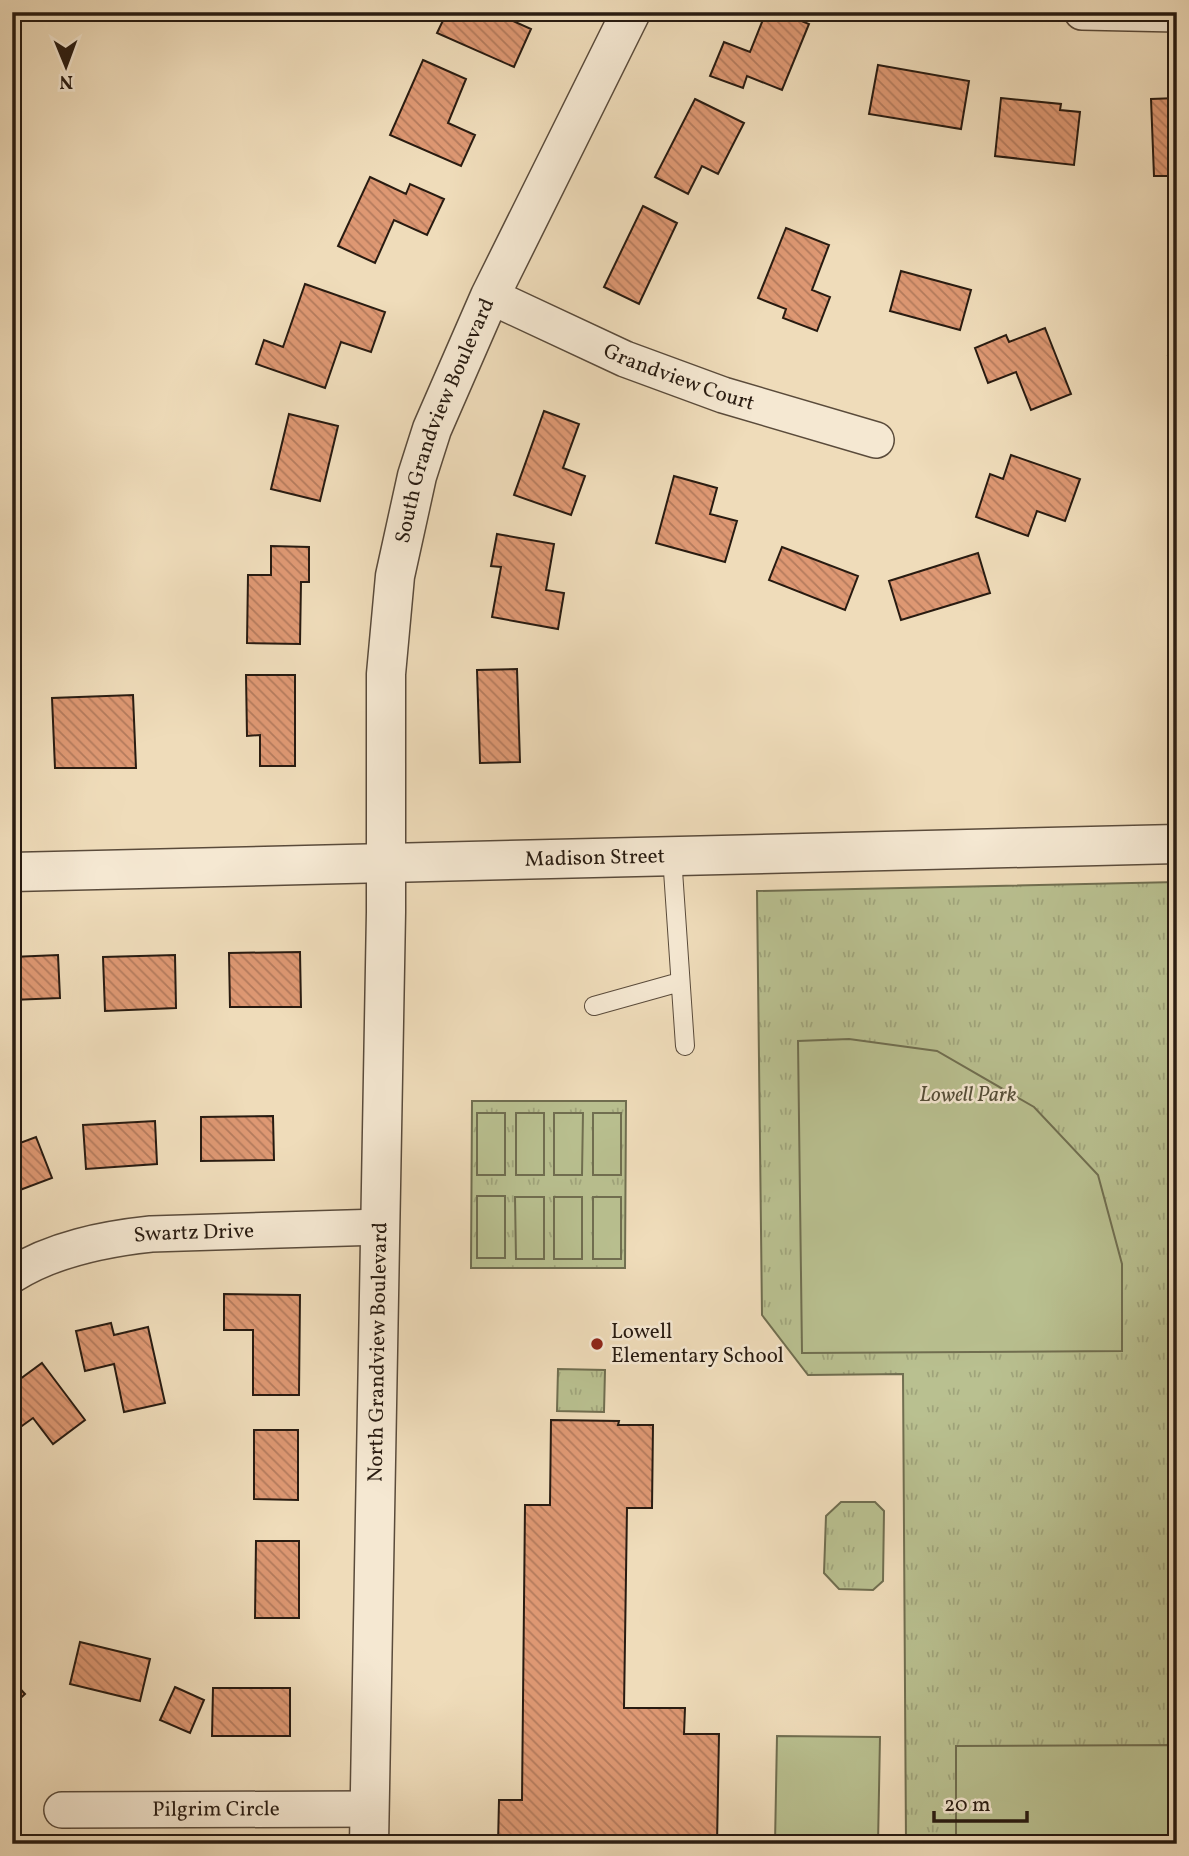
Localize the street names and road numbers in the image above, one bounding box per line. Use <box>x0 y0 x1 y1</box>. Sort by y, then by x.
street label: South Grandview Boulevard <box>388 294 502 546</box>
street label: Grandview Court <box>599 336 758 418</box>
street label: Madison Street <box>524 842 665 874</box>
street label: Swartz Drive <box>132 1216 255 1250</box>
street label: North Grandview Boulevard <box>361 1222 395 1482</box>
street label: Pilgrim Circle <box>152 1795 280 1824</box>

